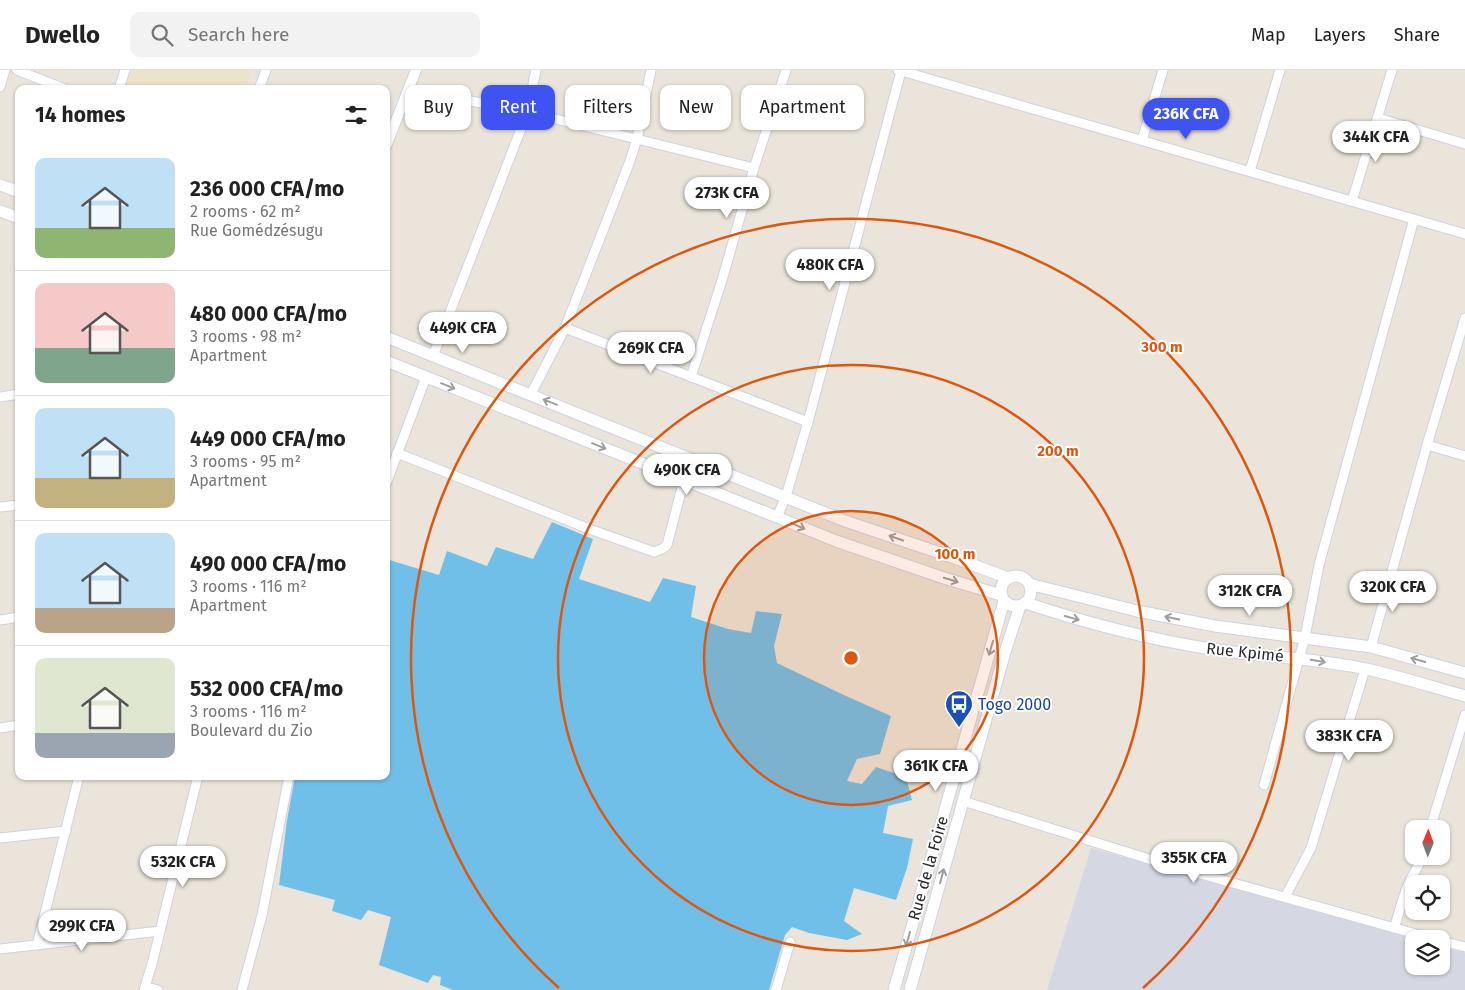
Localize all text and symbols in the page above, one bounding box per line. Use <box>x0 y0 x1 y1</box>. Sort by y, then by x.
search box <box>130 12 480 57</box>
text: Dwello <box>25 21 100 49</box>
icon: search <box>148 21 176 49</box>
text: Search here <box>188 23 289 46</box>
text: Map <box>1251 24 1286 46</box>
text: Layers <box>1314 24 1366 46</box>
text: Share <box>1394 24 1440 46</box>
chip: Buy <box>405 85 471 130</box>
chip: Rent <box>481 85 555 130</box>
chip: Filters <box>565 85 650 130</box>
chip: New <box>660 85 731 130</box>
chip: Apartment <box>741 85 864 130</box>
pin: 236K CFA <box>1134 98 1238 140</box>
icon: filters <box>342 101 370 129</box>
text: 14 homes <box>35 102 125 128</box>
text: 236K CFA <box>1153 104 1219 123</box>
pin: 344K CFA <box>1324 121 1428 163</box>
text: 344K CFA <box>1343 127 1409 146</box>
text: 236 000 CFA/mo <box>190 176 344 202</box>
pin: 273K CFA <box>675 176 779 219</box>
icon: home <box>75 178 135 238</box>
text: 273K CFA <box>695 183 759 202</box>
text: 2 rooms · 62 m² <box>190 202 301 221</box>
text: Rue Gomédzésugu <box>190 221 323 240</box>
pin: 480K CFA <box>778 248 882 291</box>
text: 480K CFA <box>796 255 864 274</box>
text: 480 000 CFA/mo <box>190 301 347 327</box>
icon: home <box>75 303 135 363</box>
pin: 449K CFA <box>411 312 515 354</box>
text: 449K CFA <box>430 318 496 337</box>
text: 3 rooms · 98 m² <box>190 327 302 346</box>
pin: 269K CFA <box>599 332 703 374</box>
text: 269K CFA <box>618 338 684 357</box>
text: 300 m <box>1140 338 1183 356</box>
text: Apartment <box>190 346 267 365</box>
one-way arrow <box>440 382 455 391</box>
one-way arrow <box>543 397 558 407</box>
text: 449 000 CFA/mo <box>190 426 346 452</box>
icon: home <box>75 428 135 488</box>
one-way arrow <box>590 442 606 451</box>
text: 200 m <box>1037 442 1079 460</box>
text: 3 rooms · 95 m² <box>190 452 301 471</box>
pin: 490K CFA <box>635 454 739 496</box>
text: 490K CFA <box>654 460 720 479</box>
text: Apartment <box>190 471 267 490</box>
one-way arrow <box>790 522 805 532</box>
one-way arrow <box>889 533 905 542</box>
text: 100 m <box>935 545 975 563</box>
text: 490 000 CFA/mo <box>190 551 346 577</box>
icon: home <box>75 553 135 613</box>
pin: 320K CFA <box>1341 570 1445 613</box>
pin: 312K CFA <box>1198 574 1302 617</box>
one-way arrow <box>943 576 959 586</box>
text: 3 rooms · 116 m² <box>190 577 307 596</box>
text: 320K CFA <box>1360 577 1426 596</box>
text: 312K CFA <box>1218 581 1282 600</box>
text: Apartment <box>190 596 267 615</box>
one-way arrow <box>1164 613 1180 622</box>
one-way arrow <box>1064 614 1080 623</box>
street label: Rue Kpimé <box>1205 638 1285 666</box>
one-way arrow <box>985 640 995 656</box>
centre of rings <box>842 649 860 667</box>
one-way arrow <box>1410 655 1426 665</box>
one-way arrow <box>1310 657 1326 667</box>
text: 532 000 CFA/mo <box>190 676 343 702</box>
icon: home <box>75 678 135 738</box>
bus stop icon: Togo 2000 <box>944 689 974 728</box>
place label: Togo 2000 <box>978 695 1051 714</box>
text: 3 rooms · 116 m² <box>190 702 307 721</box>
pin: 383K CFA <box>1297 720 1401 762</box>
text: Boulevard du Zio <box>190 721 313 740</box>
text: 383K CFA <box>1316 726 1382 745</box>
pin: 361K CFA <box>884 750 988 792</box>
text: 361K CFA <box>904 756 968 775</box>
street label: Rue de la Foire <box>904 814 952 922</box>
north arrow <box>1405 820 1450 865</box>
map controls <box>1405 820 1450 975</box>
pin: 355K CFA <box>1142 842 1246 884</box>
pin: 532K CFA <box>131 846 235 888</box>
text: 355K CFA <box>1162 848 1226 867</box>
text: 532K CFA <box>151 852 215 871</box>
one-way arrow <box>938 868 947 884</box>
button: locate <box>1405 875 1450 920</box>
pin: 299K CFA <box>30 910 134 952</box>
text: 299K CFA <box>49 916 115 935</box>
button: layers <box>1405 930 1450 975</box>
one-way arrow <box>903 931 912 947</box>

